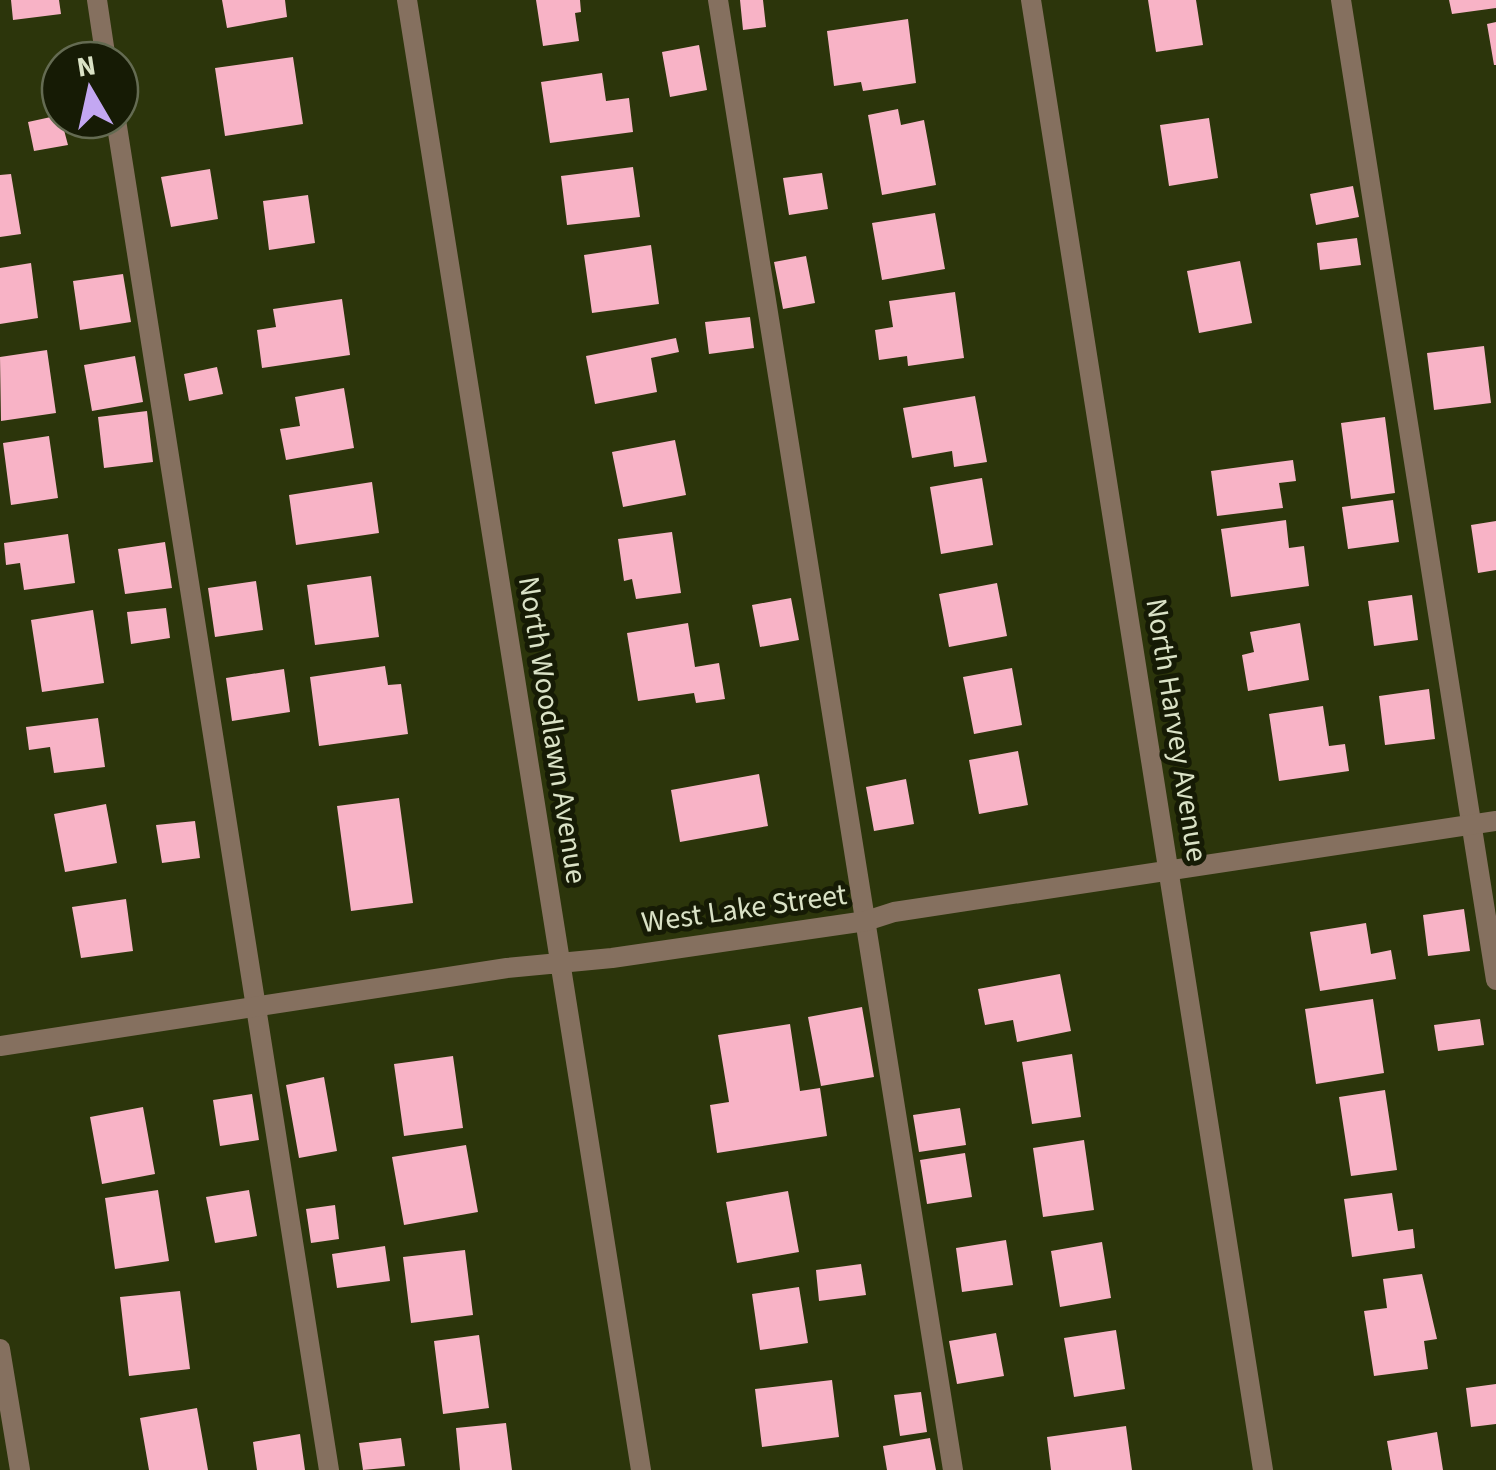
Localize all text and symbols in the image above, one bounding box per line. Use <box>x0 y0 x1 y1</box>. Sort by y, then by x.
north arrow <box>40 40 140 140</box>
text: N <box>74 45 99 88</box>
street label: North Woodlawn Avenue <box>507 573 598 887</box>
street label: North Harvey Avenue <box>1134 595 1219 865</box>
street label: West Lake Street <box>639 873 849 944</box>

